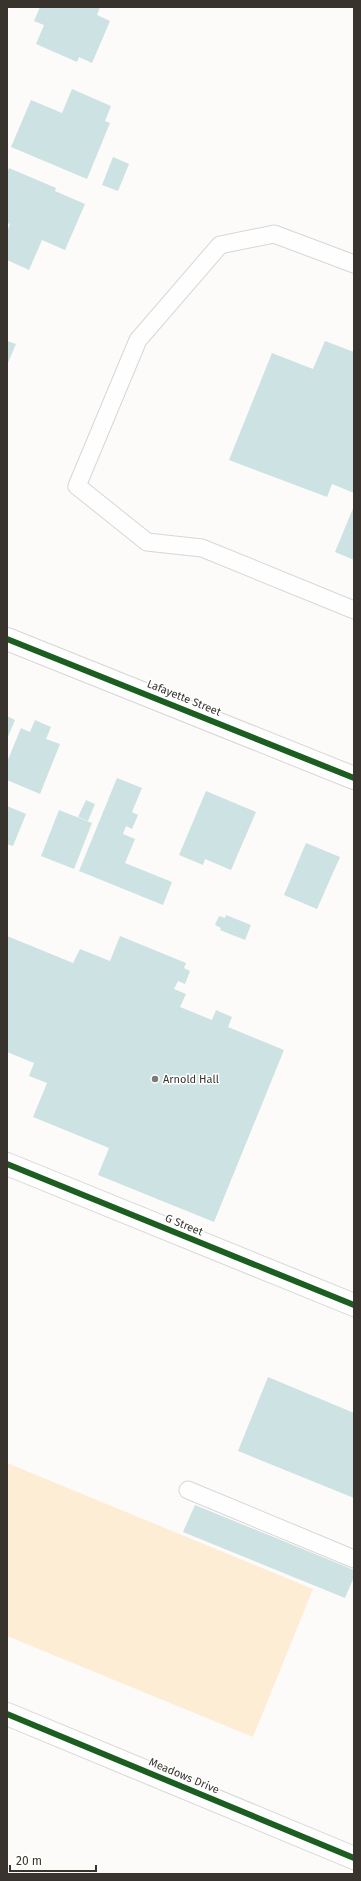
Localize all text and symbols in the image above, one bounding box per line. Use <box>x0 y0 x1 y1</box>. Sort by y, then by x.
street label: Lafayette Street <box>145 677 223 719</box>
place label: Arnold Hall <box>163 1073 219 1086</box>
marker: Arnold Hall <box>150 1074 160 1084</box>
street label: G Street <box>163 1212 205 1238</box>
street label: Meadows Drive <box>147 1755 221 1797</box>
scale bar <box>10 1847 96 1873</box>
text: 20 m <box>16 1854 42 1868</box>

